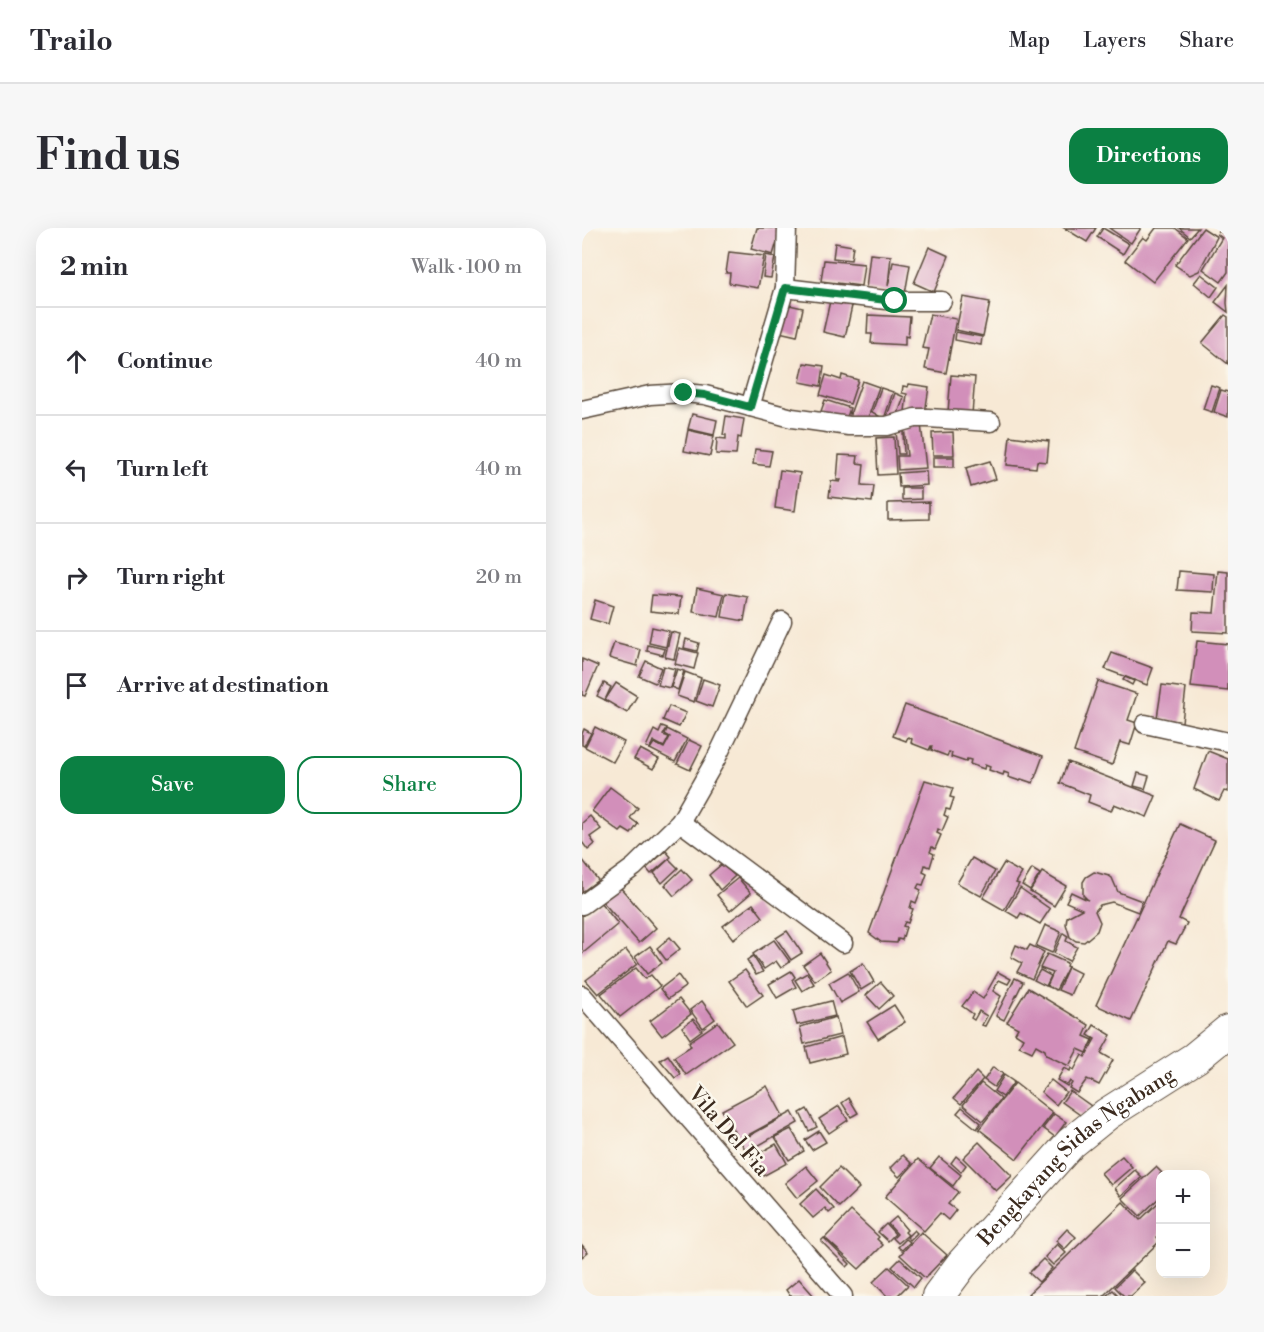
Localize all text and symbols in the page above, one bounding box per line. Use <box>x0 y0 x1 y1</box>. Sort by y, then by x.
text: Trailo <box>30 24 113 59</box>
text: Map <box>1009 28 1050 54</box>
text: Layers <box>1083 28 1146 54</box>
text: Share <box>1179 28 1234 54</box>
button: Directions <box>1069 128 1228 184</box>
text: Find us <box>36 130 180 183</box>
text: 2 min <box>60 251 128 283</box>
text: Walk · 100 m <box>411 255 522 280</box>
route start <box>881 287 907 313</box>
icon: ahead <box>60 345 93 378</box>
text: Continue <box>117 348 213 375</box>
text: 40 m <box>475 349 522 374</box>
route end <box>670 379 696 405</box>
icon: left <box>60 453 93 486</box>
text: Turn left <box>117 456 208 483</box>
text: 40 m <box>475 457 522 482</box>
icon: right <box>60 561 93 594</box>
text: Turn right <box>117 564 225 591</box>
text: 20 m <box>476 565 522 590</box>
icon: arrive <box>60 669 93 702</box>
text: Arrive at destination <box>117 672 329 699</box>
button: Save <box>60 756 285 814</box>
button: Share <box>297 756 522 814</box>
street label: Bengkayang Sidas Ngabang <box>972 1062 1180 1252</box>
street label: Vila Del Fia <box>682 1081 775 1182</box>
map controls <box>1156 1170 1210 1278</box>
button: + <box>1156 1170 1210 1224</box>
button: − <box>1156 1224 1210 1278</box>

